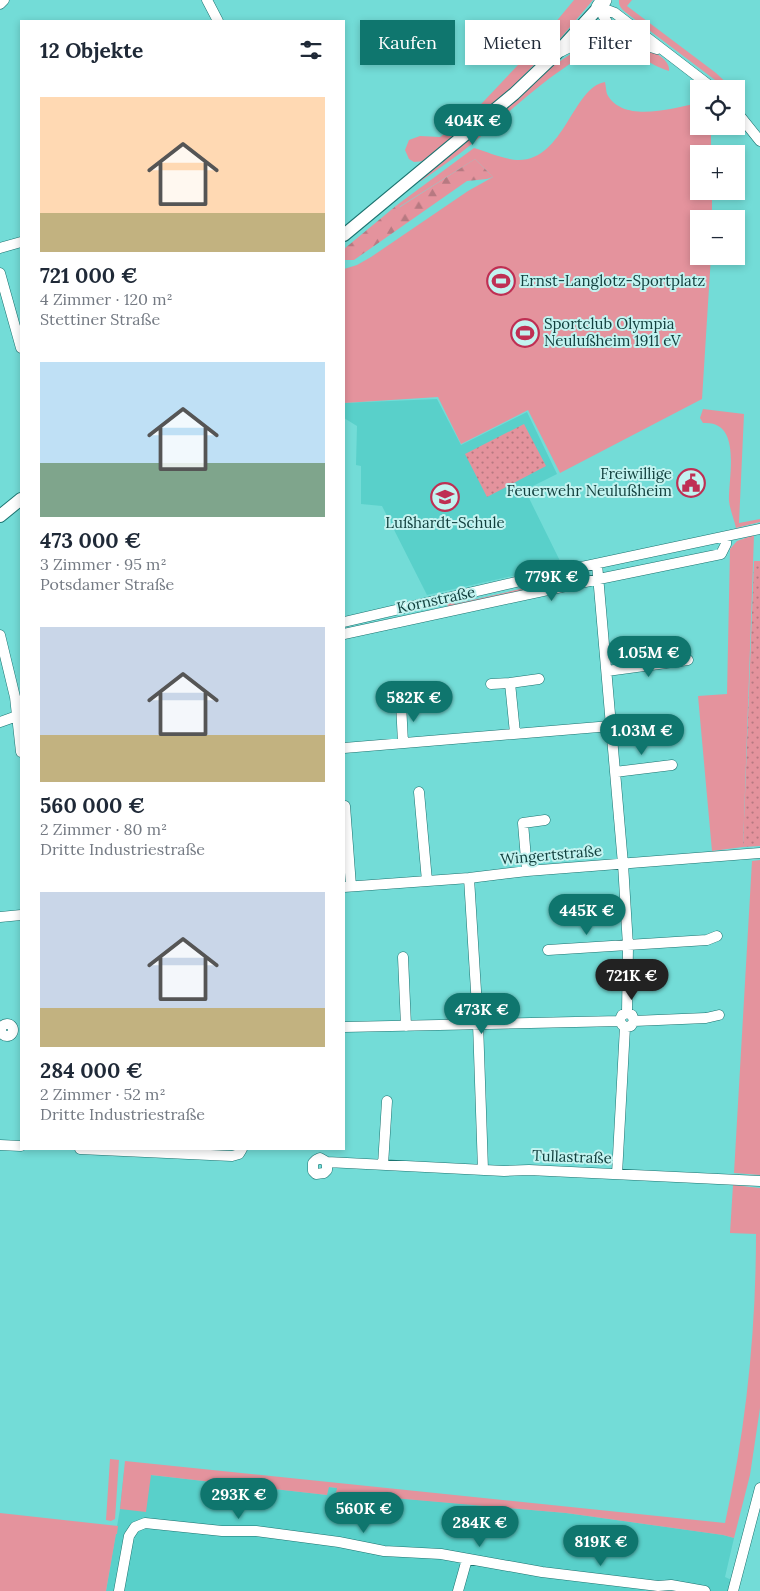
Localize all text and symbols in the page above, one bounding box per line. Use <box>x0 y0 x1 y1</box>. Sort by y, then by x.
chip: Kaufen <box>360 20 455 65</box>
chip: Mieten <box>465 20 560 65</box>
chip: Filter <box>570 20 650 65</box>
icon: filters <box>297 36 325 64</box>
text: 12 Objekte <box>40 37 143 64</box>
map controls <box>690 80 745 265</box>
button: locate <box>690 80 745 135</box>
pin: 404K € <box>432 104 514 146</box>
text: 404K € <box>445 110 501 130</box>
icon: home <box>138 129 228 219</box>
button: + <box>690 145 745 200</box>
button: − <box>690 210 745 265</box>
text: 721 000 € <box>40 262 138 289</box>
sports icon: Ernst-Langlotz-Sportplatz <box>486 266 516 296</box>
place label: Ernst-Langlotz-Sportplatz <box>520 271 705 290</box>
text: 4 Zimmer · 120 m² <box>40 289 173 309</box>
text: Stettiner Straße <box>40 309 160 329</box>
place label: Sportclub Olympia Neulußheim 1911 eV <box>544 314 682 350</box>
sports icon: Sportclub Olympia Neulußheim 1911 eV <box>510 318 540 348</box>
icon: home <box>138 394 228 484</box>
place label: Freiwillige Feuerwehr Neulußheim <box>506 464 672 500</box>
public building icon: Freiwillige Feuerwehr Neulußheim <box>676 468 706 498</box>
school or university icon: Lußhardt-Schule <box>430 482 460 512</box>
place label: Lußhardt-Schule <box>385 513 505 532</box>
text: 473 000 € <box>40 527 141 554</box>
text: 3 Zimmer · 95 m² <box>40 554 167 574</box>
pin: 779K € <box>511 560 593 602</box>
text: 779K € <box>526 566 579 586</box>
text: Potsdamer Straße <box>40 574 174 594</box>
street label: Kornstraße <box>395 582 477 617</box>
pin: 1.05M € <box>603 636 695 678</box>
text: 1.05M € <box>618 642 680 662</box>
icon: home <box>138 659 228 749</box>
pin: 582K € <box>373 680 455 723</box>
text: 582K € <box>387 687 441 707</box>
pin: 1.03M € <box>596 714 688 756</box>
text: 1.03M € <box>611 720 673 740</box>
text: 560 000 € <box>40 792 145 819</box>
text: 2 Zimmer · 80 m² <box>40 819 167 839</box>
text: Dritte Industriestraße <box>40 839 205 859</box>
street label: Wingertstraße <box>499 841 603 868</box>
pin: 445K € <box>546 894 628 936</box>
text: 445K € <box>560 900 614 920</box>
icon: home <box>138 924 228 1014</box>
pin: 721K € <box>591 958 673 1001</box>
text: 721K € <box>606 965 658 985</box>
pin: 473K € <box>441 992 523 1035</box>
text: 473K € <box>455 999 509 1019</box>
text: 284 000 € <box>40 1057 143 1084</box>
text: 2 Zimmer · 52 m² <box>40 1084 166 1104</box>
text: Dritte Industriestraße <box>40 1104 205 1124</box>
street label: Tullastraße <box>532 1146 612 1167</box>
pin: 293K € <box>198 1478 280 1520</box>
text: 293K € <box>211 1484 267 1504</box>
pin: 560K € <box>323 1492 405 1534</box>
text: 560K € <box>336 1498 392 1518</box>
pin: 284K € <box>439 1506 521 1548</box>
text: 284K € <box>453 1512 507 1532</box>
pin: 819K € <box>560 1524 642 1567</box>
text: 819K € <box>574 1531 628 1551</box>

